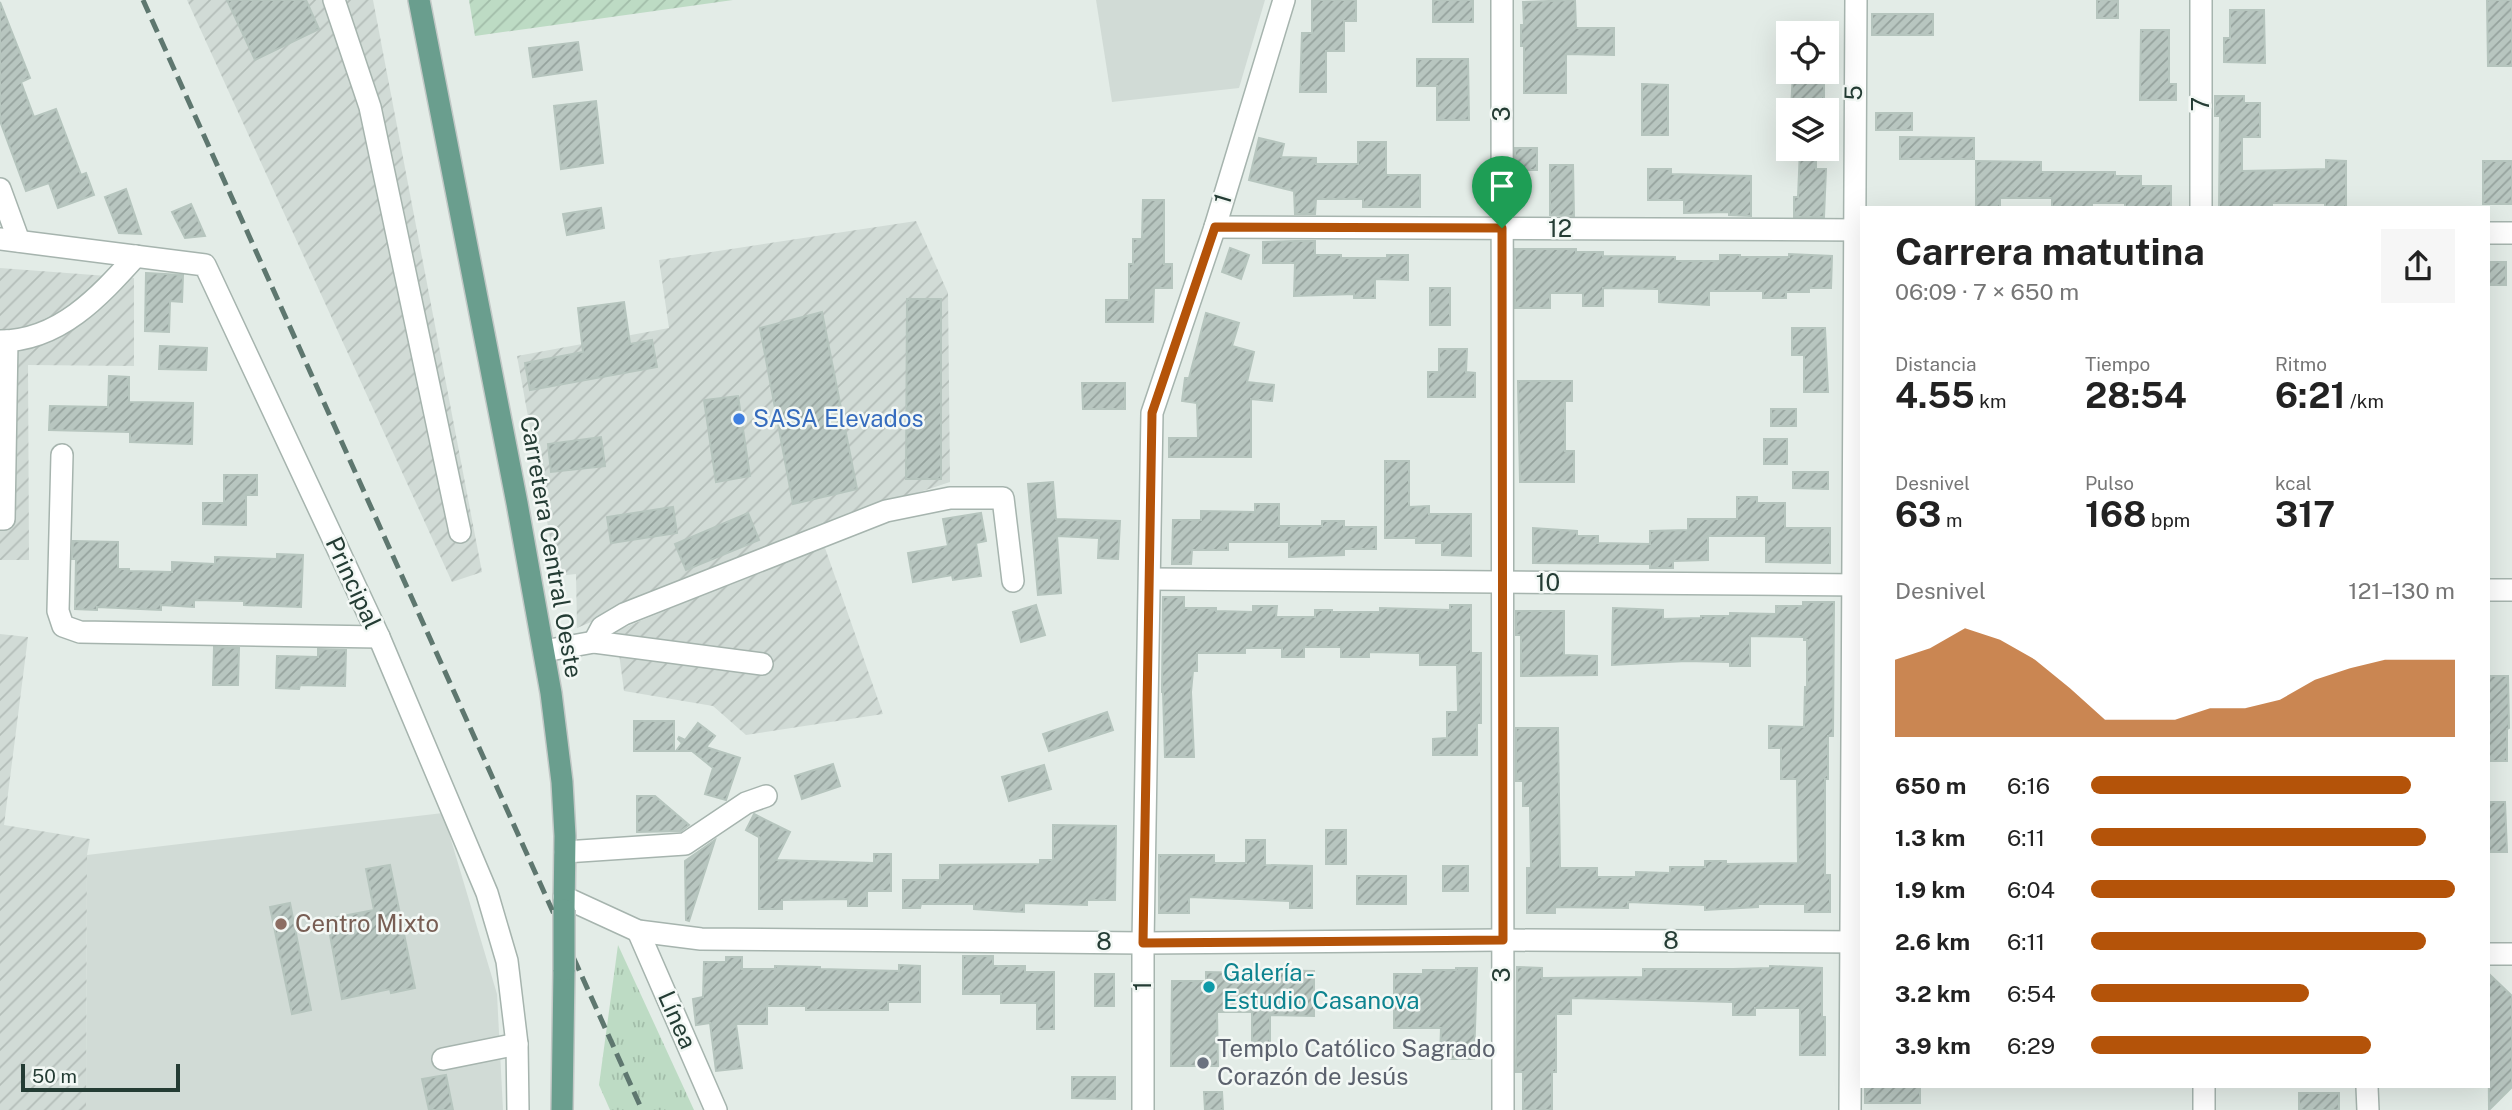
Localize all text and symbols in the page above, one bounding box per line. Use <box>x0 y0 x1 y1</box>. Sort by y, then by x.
map controls <box>1776 21 1839 161</box>
button: locate <box>1776 21 1839 84</box>
street label: 5 <box>1839 85 1867 101</box>
street label: 7 <box>2186 97 2214 111</box>
button: layers <box>1776 98 1839 161</box>
street label: 3 <box>1487 106 1515 122</box>
pin <box>1472 156 1532 228</box>
icon: arrive <box>1483 167 1521 205</box>
street label: 1 <box>1207 190 1237 207</box>
street label: 12 <box>1548 214 1572 242</box>
text: Carrera matutina <box>1895 229 2205 274</box>
button: share <box>2381 229 2455 303</box>
text: 06:09 · 7 × 650 m <box>1895 278 2079 305</box>
text: Distancia <box>1895 353 1977 375</box>
text: Tiempo <box>2085 353 2150 375</box>
text: Ritmo <box>2275 353 2327 375</box>
text: 4.55 <box>1895 375 1975 416</box>
text: 28:54 <box>2085 375 2187 416</box>
text: 6:21 <box>2275 375 2345 416</box>
text: km <box>1975 390 2006 412</box>
text: /km <box>2345 390 2384 412</box>
place label: SASA Elevados <box>753 404 924 432</box>
marker: SASA Elevados <box>731 411 747 427</box>
street label: Carretera Central Oeste <box>515 414 589 680</box>
text: Desnivel <box>1895 472 1970 494</box>
text: Pulso <box>2085 472 2134 494</box>
text: kcal <box>2275 472 2312 494</box>
text: 63 <box>1895 494 1941 535</box>
text: 168 <box>2085 494 2146 535</box>
text: 317 <box>2275 494 2335 535</box>
text: m <box>1941 509 1962 531</box>
text: bpm <box>2146 509 2190 531</box>
street label: Principal <box>320 532 387 633</box>
street label: 10 <box>1536 568 1560 596</box>
text: Desnivel <box>1895 577 1986 604</box>
text: 121–130 m <box>2348 577 2455 604</box>
text: 650 m <box>1895 772 1966 799</box>
text: 6:16 <box>2007 772 2050 799</box>
text: 1.3 km <box>1895 824 1965 851</box>
text: 6:11 <box>2007 824 2045 851</box>
text: 1.9 km <box>1895 876 1965 903</box>
text: 6:04 <box>2007 876 2055 903</box>
place label: Centro Mixto <box>295 909 439 937</box>
marker: Centro Mixto <box>273 916 289 932</box>
street label: 8 <box>1663 926 1679 954</box>
street label: 8 <box>1096 927 1112 955</box>
text: 2.6 km <box>1895 928 1970 955</box>
text: 6:11 <box>2007 928 2045 955</box>
place label: Galería - Estudio Casanova <box>1223 958 1420 1014</box>
street label: 3 <box>1487 967 1515 983</box>
marker: Galería - Estudio Casanova <box>1201 979 1217 995</box>
text: 3.2 km <box>1895 980 1971 1007</box>
text: 6:54 <box>2007 980 2056 1007</box>
street label: 1 <box>1128 981 1156 991</box>
street label: Línea <box>653 986 703 1053</box>
text: 3.9 km <box>1895 1032 1971 1059</box>
text: 6:29 <box>2007 1032 2055 1059</box>
place label: Templo Católico Sagrado Corazón de Jesús <box>1217 1034 1495 1090</box>
marker: Templo Católico Sagrado Corazón de Jesús <box>1195 1055 1211 1071</box>
scale bar <box>21 1061 180 1093</box>
text: 50 m <box>32 1065 77 1087</box>

